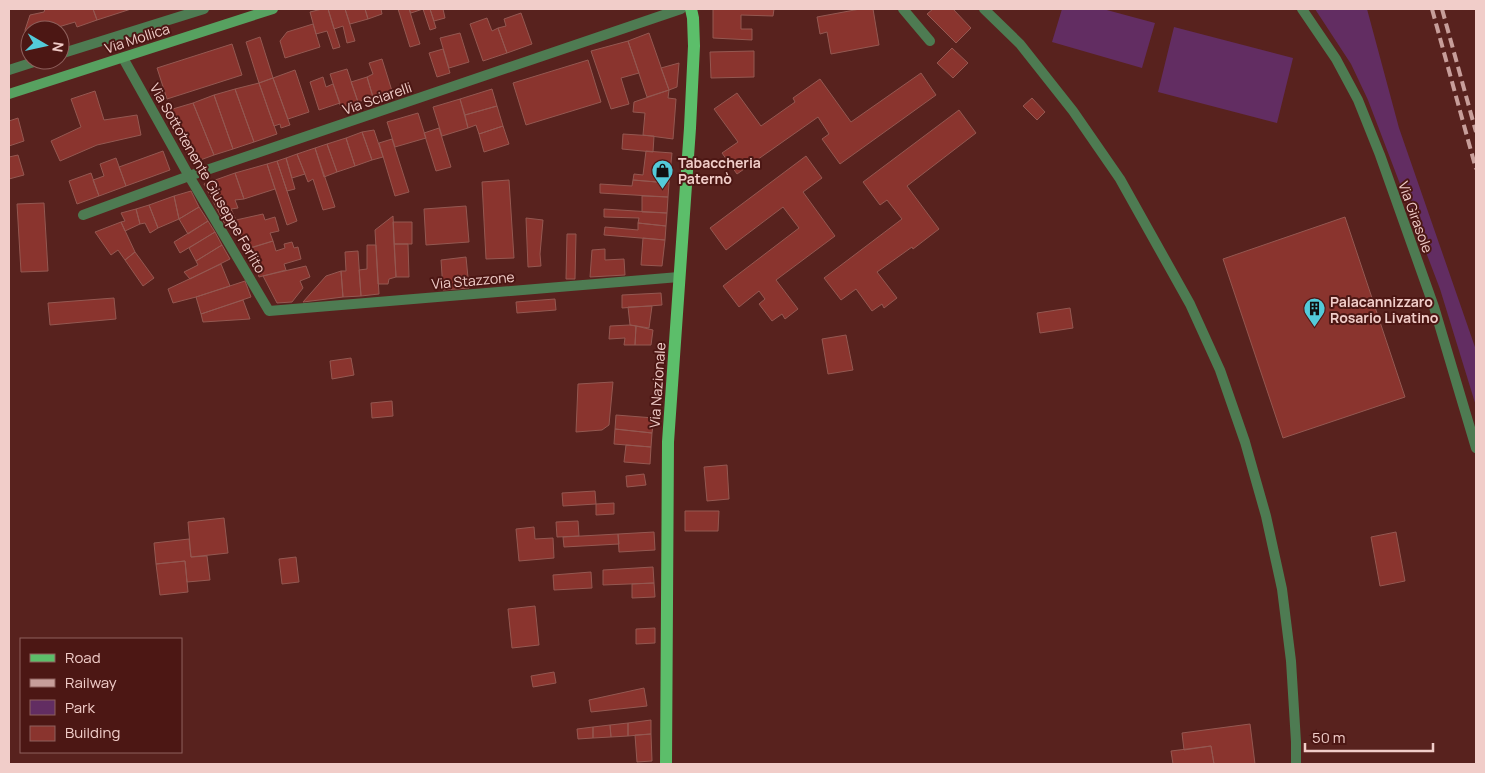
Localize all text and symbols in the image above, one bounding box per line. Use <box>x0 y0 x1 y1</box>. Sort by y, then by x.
street label: Via Mollica <box>102 19 172 57</box>
north arrow <box>20 20 70 70</box>
text: N <box>48 41 69 54</box>
street label: Via Sciarelli <box>340 77 414 119</box>
street label: Via Sottotenente Giuseppe Ferlito <box>146 80 270 276</box>
place label: Tabaccheria Paternò <box>678 153 761 188</box>
shop icon: Tabaccheria Paternò <box>650 158 674 189</box>
street label: Via Girasole <box>1394 179 1438 255</box>
street label: Via Stazzone <box>431 267 515 293</box>
place label: Palacannizzaro Rosario Livatino <box>1330 292 1439 327</box>
building icon: Palacannizzaro Rosario Livatino <box>1302 297 1326 328</box>
street label: Via Nazionale <box>645 341 669 429</box>
legend <box>20 638 182 753</box>
text: Road <box>65 647 101 668</box>
text: Railway <box>65 672 117 693</box>
text: Park <box>65 697 95 718</box>
scale bar <box>1305 720 1432 752</box>
text: Building <box>65 722 120 743</box>
text: 50 m <box>1312 727 1346 748</box>

